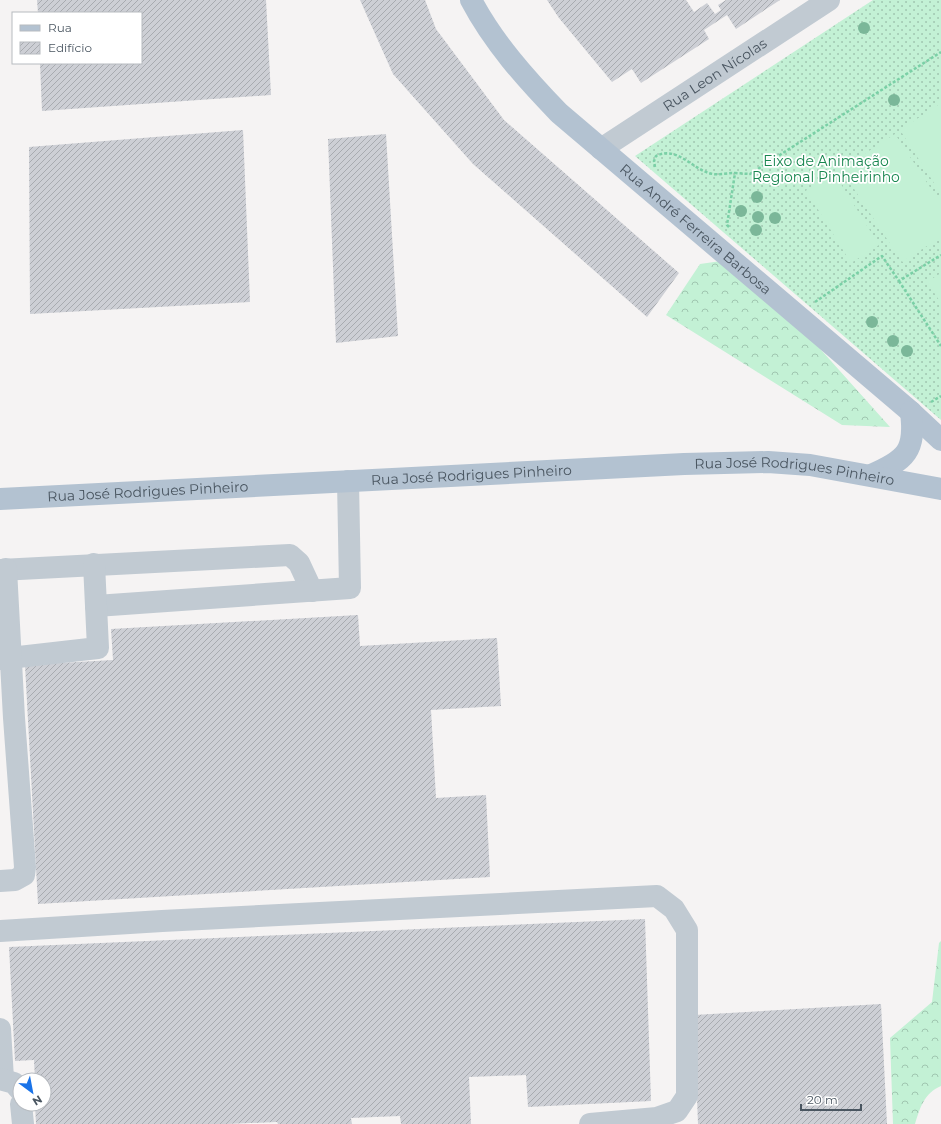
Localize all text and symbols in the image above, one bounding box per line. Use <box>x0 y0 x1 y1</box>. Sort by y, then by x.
legend <box>12 12 142 64</box>
text: Rua <box>48 20 72 35</box>
street label: Rua Leon Nícolas <box>659 34 770 115</box>
text: Edifício <box>48 40 92 55</box>
park label: Eixo de Animação Regional Pinheirinho <box>752 152 900 186</box>
street label: Rua André Ferreira Barbosa <box>616 160 775 298</box>
street label: Rua José Rodrigues Pinheiro <box>694 453 896 489</box>
street label: Rua José Rodrigues Pinheiro <box>370 461 573 489</box>
street label: Rua José Rodrigues Pinheiro <box>47 477 249 506</box>
north arrow <box>12 1072 52 1112</box>
scale bar <box>801 1086 861 1112</box>
text: N <box>30 1092 45 1109</box>
text: 20 m <box>807 1092 838 1107</box>

